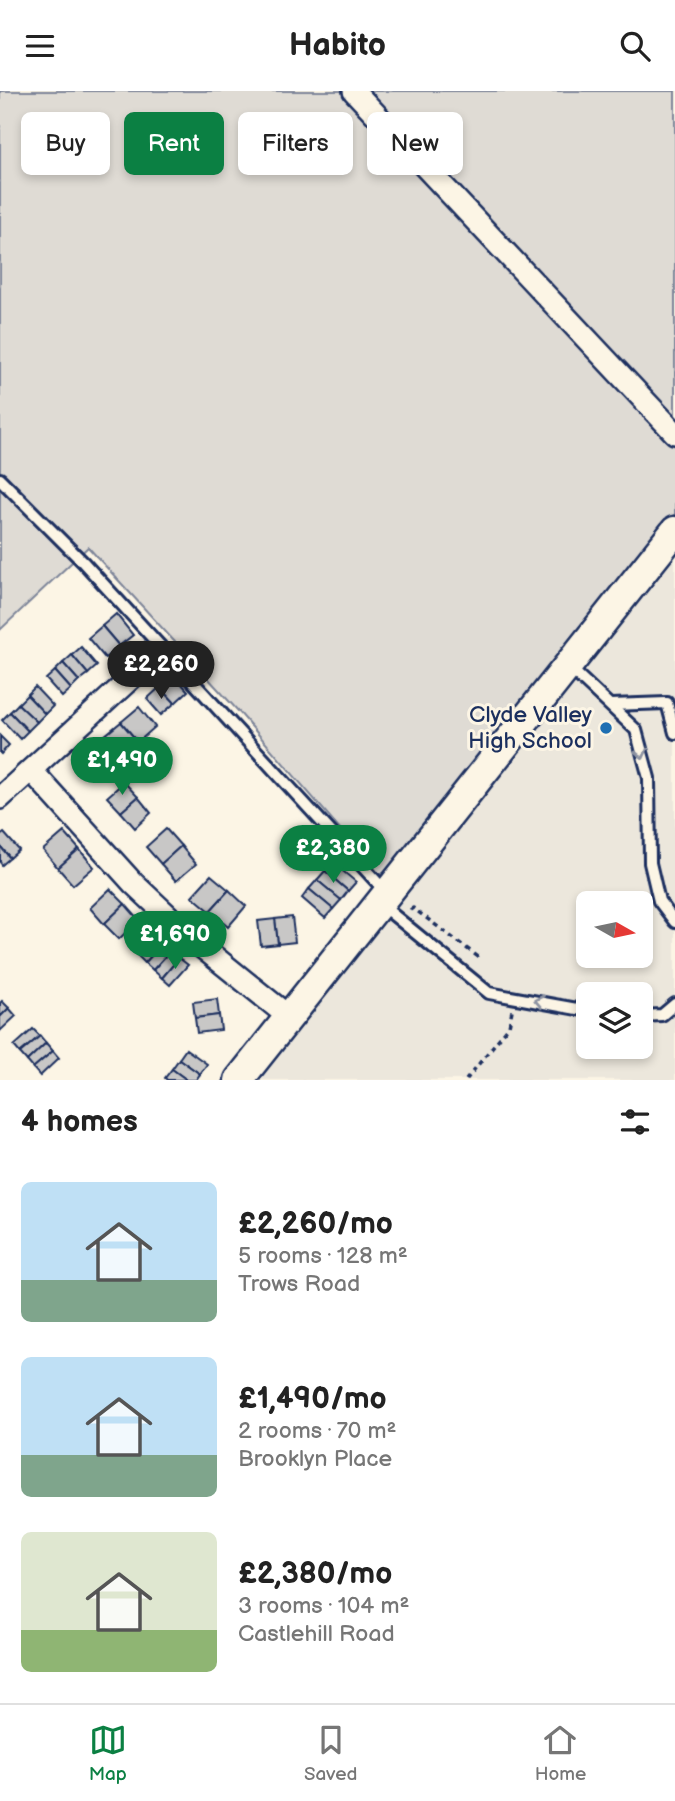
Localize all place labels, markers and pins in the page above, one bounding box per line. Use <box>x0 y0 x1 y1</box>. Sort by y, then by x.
pin: £2,260 <box>104 641 218 701</box>
place label: Clyde Valley High School <box>468 701 593 755</box>
marker: Clyde Valley High School <box>598 720 614 736</box>
pin: £1,490 <box>65 737 179 797</box>
pin: £2,380 <box>276 825 390 885</box>
pin: £1,690 <box>118 911 232 971</box>

